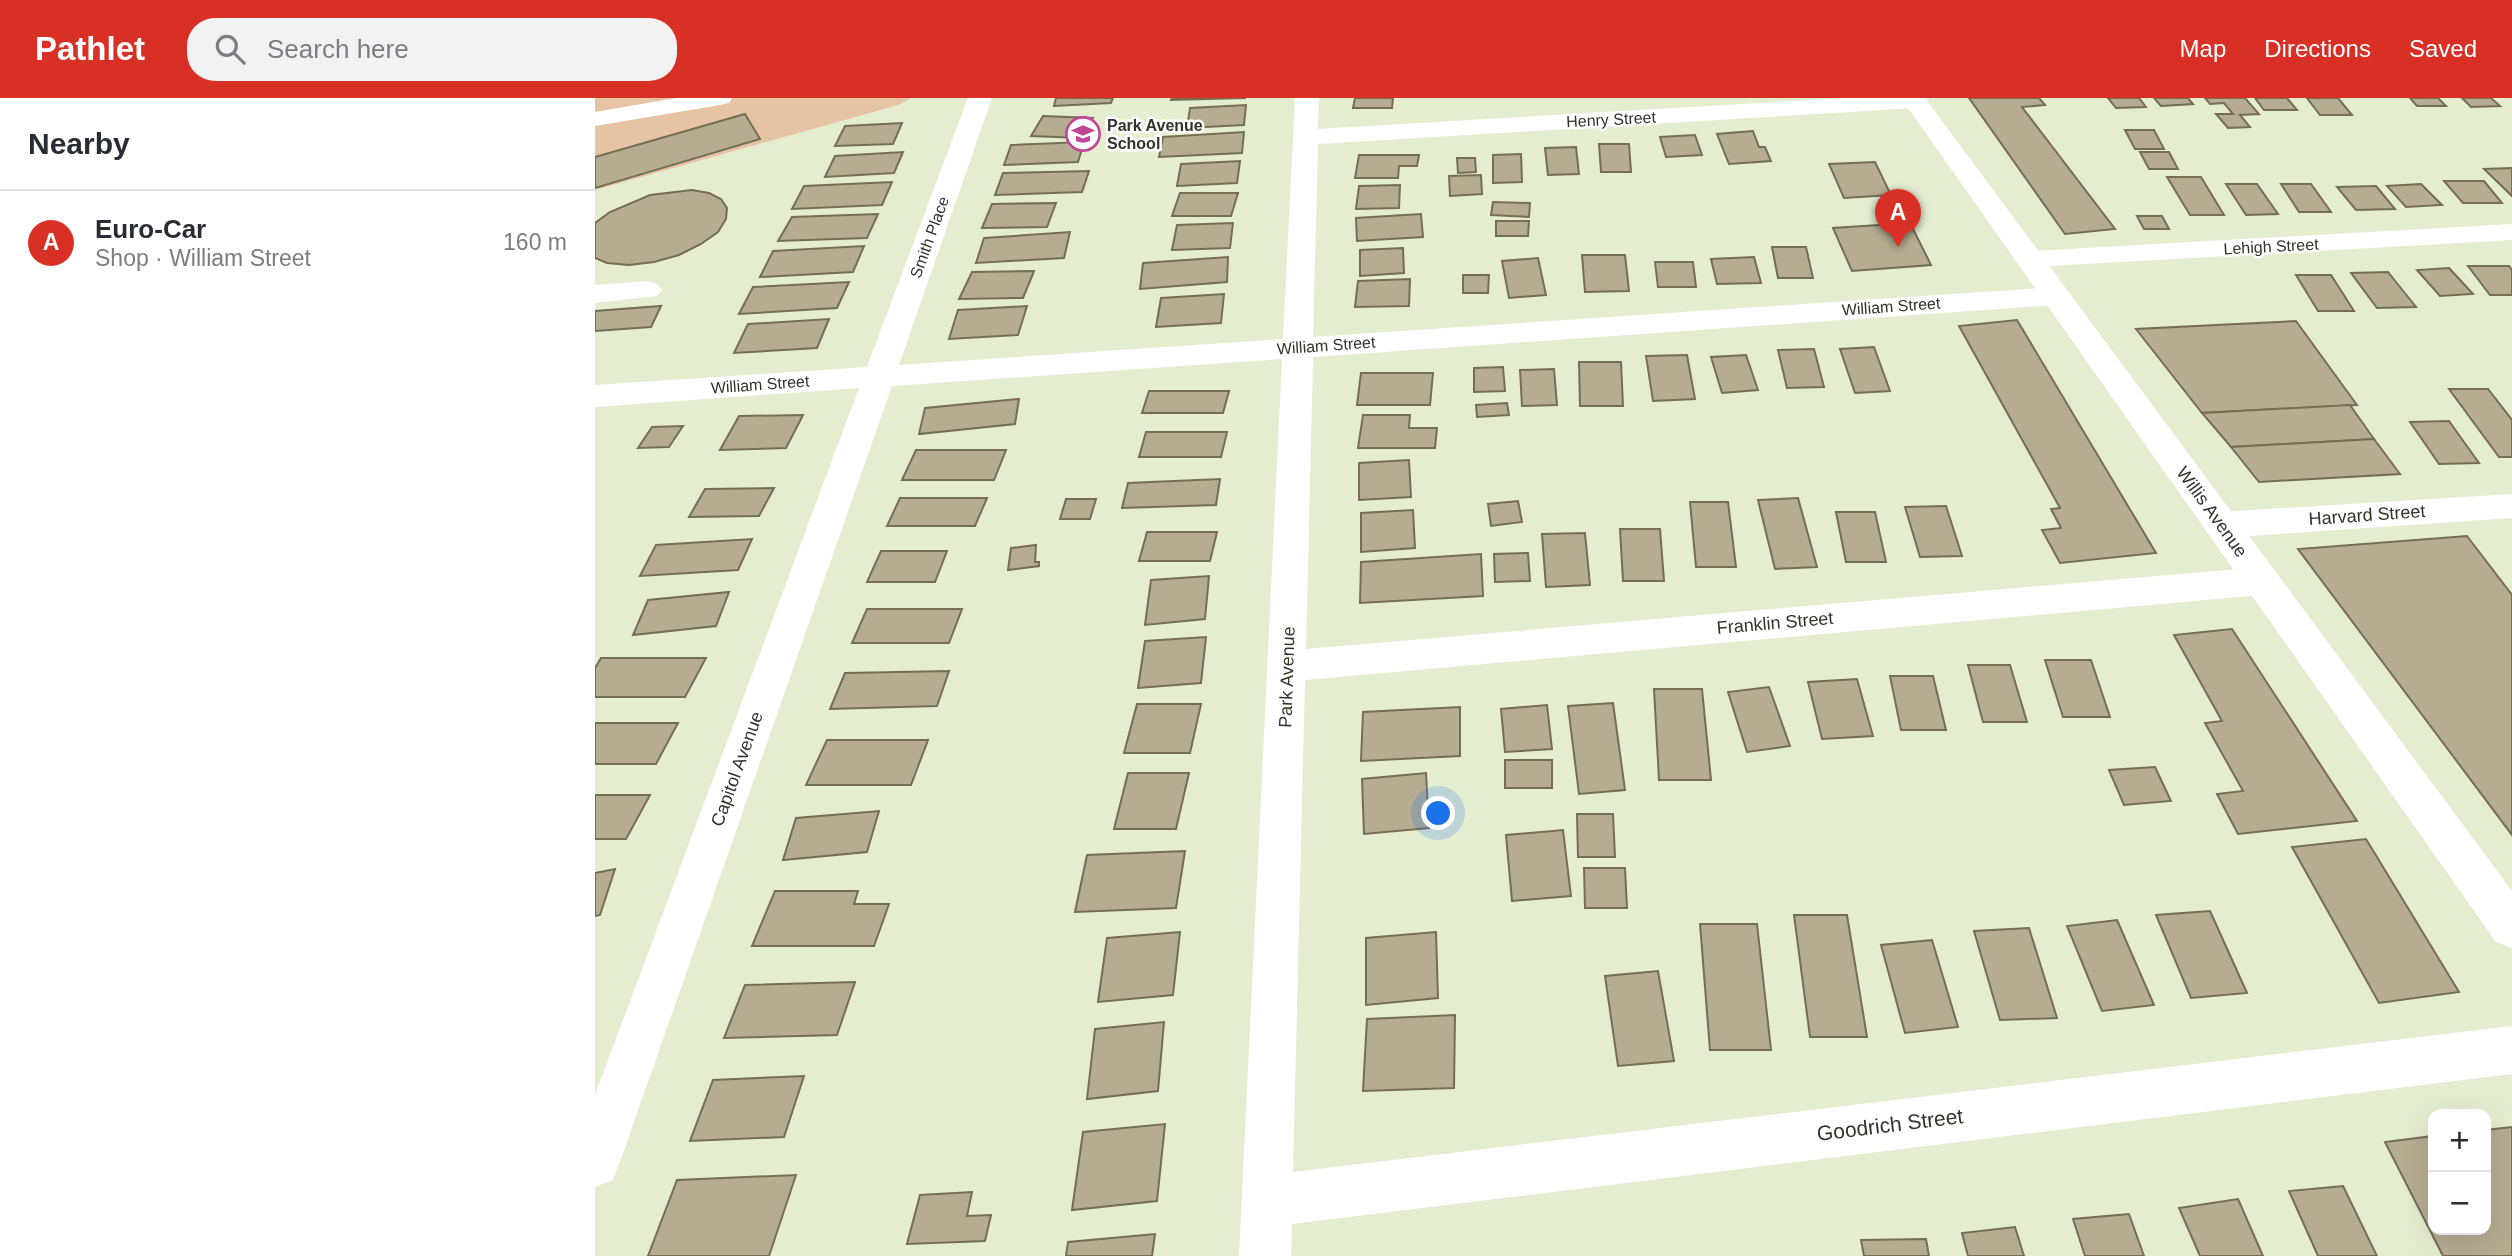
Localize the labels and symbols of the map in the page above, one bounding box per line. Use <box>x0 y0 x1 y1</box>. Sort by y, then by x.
street label: Henry Street <box>1566 109 1657 130</box>
school or university icon: Park Avenue School <box>1064 115 1102 153</box>
place label: Park Avenue School <box>1107 117 1203 152</box>
pin: A <box>1875 189 1921 247</box>
street label: Smith Place <box>907 194 952 280</box>
street label: Lehigh Street <box>2223 235 2320 257</box>
street label: William Street <box>1841 295 1941 318</box>
street label: William Street <box>1276 334 1376 357</box>
street label: William Street <box>710 373 810 396</box>
street label: Willis Avenue <box>2173 463 2251 561</box>
street label: Harvard Street <box>2308 501 2426 529</box>
street label: Franklin Street <box>1716 608 1834 638</box>
street label: Park Avenue <box>1275 626 1299 728</box>
street label: Capitol Avenue <box>707 709 767 829</box>
your location <box>1421 796 1455 830</box>
street label: Goodrich Street <box>1816 1104 1964 1145</box>

